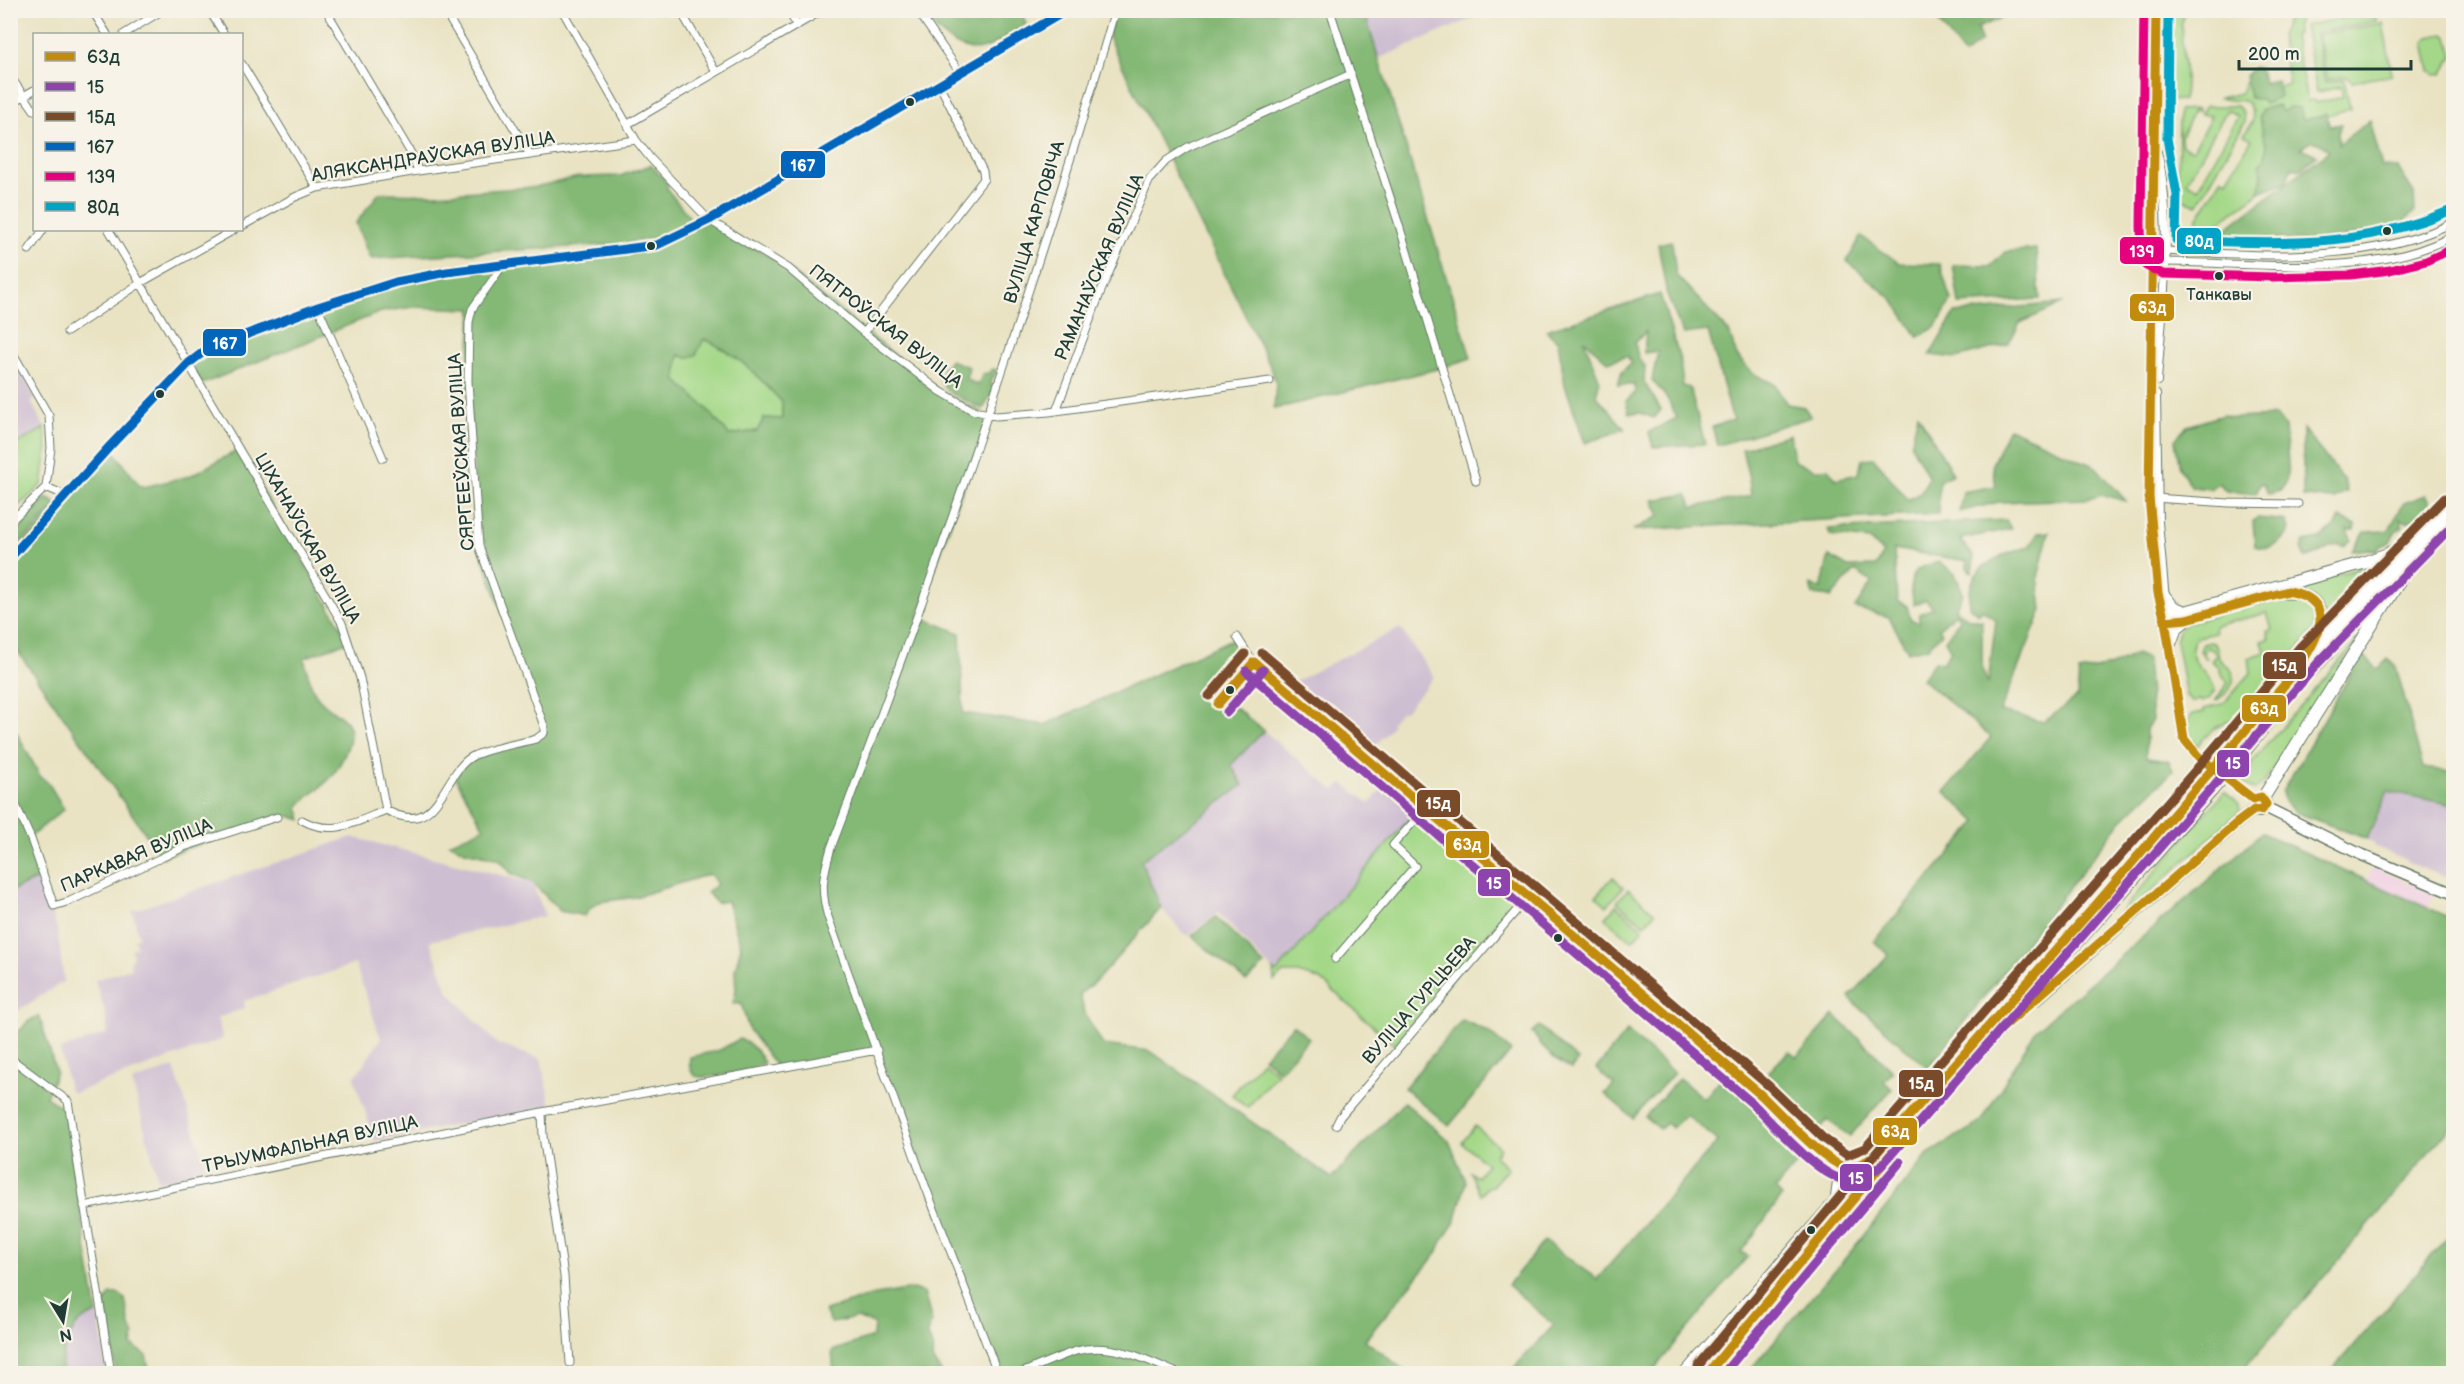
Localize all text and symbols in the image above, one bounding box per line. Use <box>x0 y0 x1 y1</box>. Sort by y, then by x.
legend <box>33 33 243 231</box>
scale bar <box>2239 33 2412 71</box>
text: 200 m <box>2248 44 2300 65</box>
text: 63д <box>87 47 120 68</box>
text: 15 <box>87 77 104 98</box>
unlabelled marker <box>904 96 916 108</box>
text: 15д <box>87 107 115 128</box>
street label: АЛЯКСАНДРАЎСКАЯ ВУЛІЦА <box>309 126 556 186</box>
text: 167 <box>87 137 114 158</box>
street label: ВУЛІЦА КАРПОВІЧА <box>1000 138 1069 306</box>
line badge: 167 <box>780 150 826 179</box>
text: 167 <box>790 157 816 176</box>
text: 139 <box>87 167 115 188</box>
street label: РАМАНАЎСКАЯ ВУЛІЦА <box>1050 170 1148 364</box>
text: 80д <box>87 197 119 218</box>
unlabelled marker <box>2381 225 2393 237</box>
line badge: 80д <box>2176 227 2222 255</box>
text: 80д <box>2184 233 2214 252</box>
line badge: 139 <box>2119 236 2165 265</box>
unlabelled marker <box>645 240 657 252</box>
text: 139 <box>2129 243 2155 262</box>
street label: ПЯТРОЎСКАЯ ВУЛІЦА <box>805 259 967 393</box>
marker: Танкавы <box>2213 270 2225 282</box>
place label: Танкавы <box>2186 286 2252 305</box>
line badge: 63д <box>2129 293 2175 322</box>
text: 63д <box>2138 299 2167 318</box>
line badge: 167 <box>202 328 247 357</box>
text: 167 <box>212 335 238 354</box>
street label: СЯРГЕЕЎСКАЯ ВУЛІЦА <box>443 353 479 551</box>
unlabelled marker <box>154 388 166 400</box>
street label: ЦІХАНАЎСКАЯ ВУЛІЦА <box>250 449 366 627</box>
line badge: 15д <box>2262 651 2307 680</box>
text: 15д <box>2271 657 2297 676</box>
unlabelled marker <box>1224 684 1236 696</box>
line badge: 63д <box>2241 694 2287 723</box>
text: 63д <box>2250 700 2279 719</box>
line badge: 15 <box>2216 749 2250 778</box>
text: 15 <box>2225 755 2241 774</box>
line badge: 15д <box>1416 789 1461 818</box>
text: 15д <box>1425 795 1451 814</box>
street label: ПАРКАВАЯ ВУЛІЦА <box>57 814 215 897</box>
line badge: 63д <box>1445 830 1490 859</box>
text: 63д <box>1453 836 1482 855</box>
line badge: 15 <box>1477 868 1511 897</box>
text: 15 <box>1486 875 1502 894</box>
street label: ВУЛІЦА ГУРЦЬЕВА <box>1358 932 1481 1068</box>
unlabelled marker <box>1552 932 1564 944</box>
line badge: 15д <box>1898 1069 1944 1098</box>
text: 15д <box>1908 1075 1934 1094</box>
street label: ТРЫУМФАЛЬНАЯ ВУЛІЦА <box>201 1111 420 1178</box>
line badge: 63д <box>1872 1117 1918 1146</box>
text: 63д <box>1881 1123 1910 1142</box>
line badge: 15 <box>1839 1163 1873 1192</box>
text: 15 <box>1848 1170 1864 1189</box>
unlabelled marker <box>1805 1224 1817 1236</box>
north arrow <box>33 1291 93 1351</box>
text: N <box>58 1324 73 1345</box>

